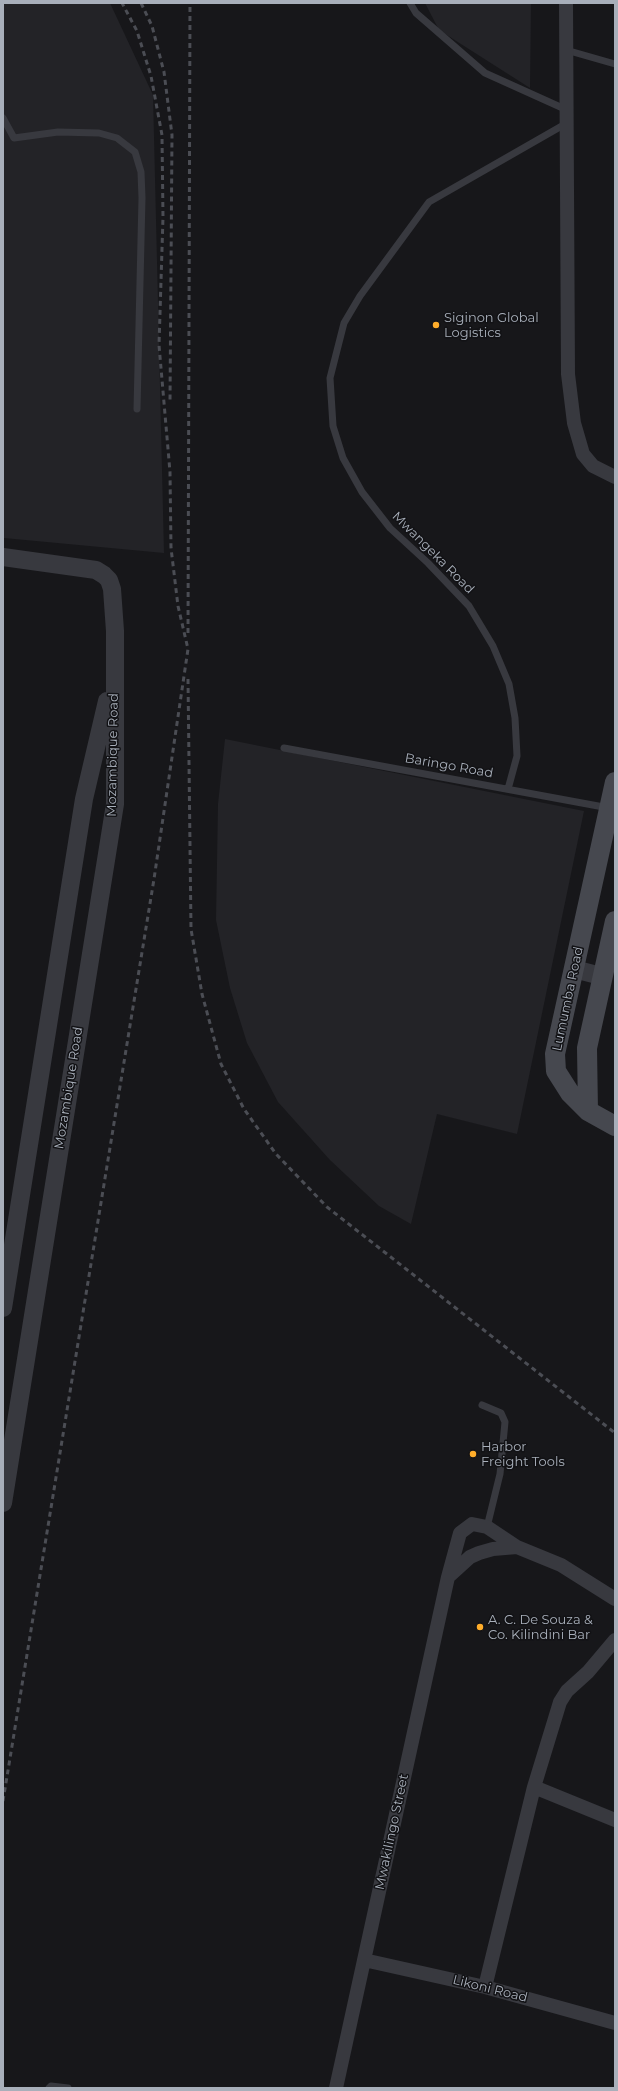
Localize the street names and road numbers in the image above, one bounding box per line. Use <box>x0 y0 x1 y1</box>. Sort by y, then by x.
street label: Mwangeka Road <box>389 509 477 597</box>
street label: Mozambique Road <box>104 693 122 817</box>
street label: Baringo Road <box>404 751 494 781</box>
street label: Lumumba Road <box>549 945 587 1053</box>
street label: Mozambique Road <box>52 1026 86 1150</box>
street label: Mwakilingo Street <box>372 1773 412 1891</box>
street label: Likoni Road <box>451 1972 529 2006</box>

